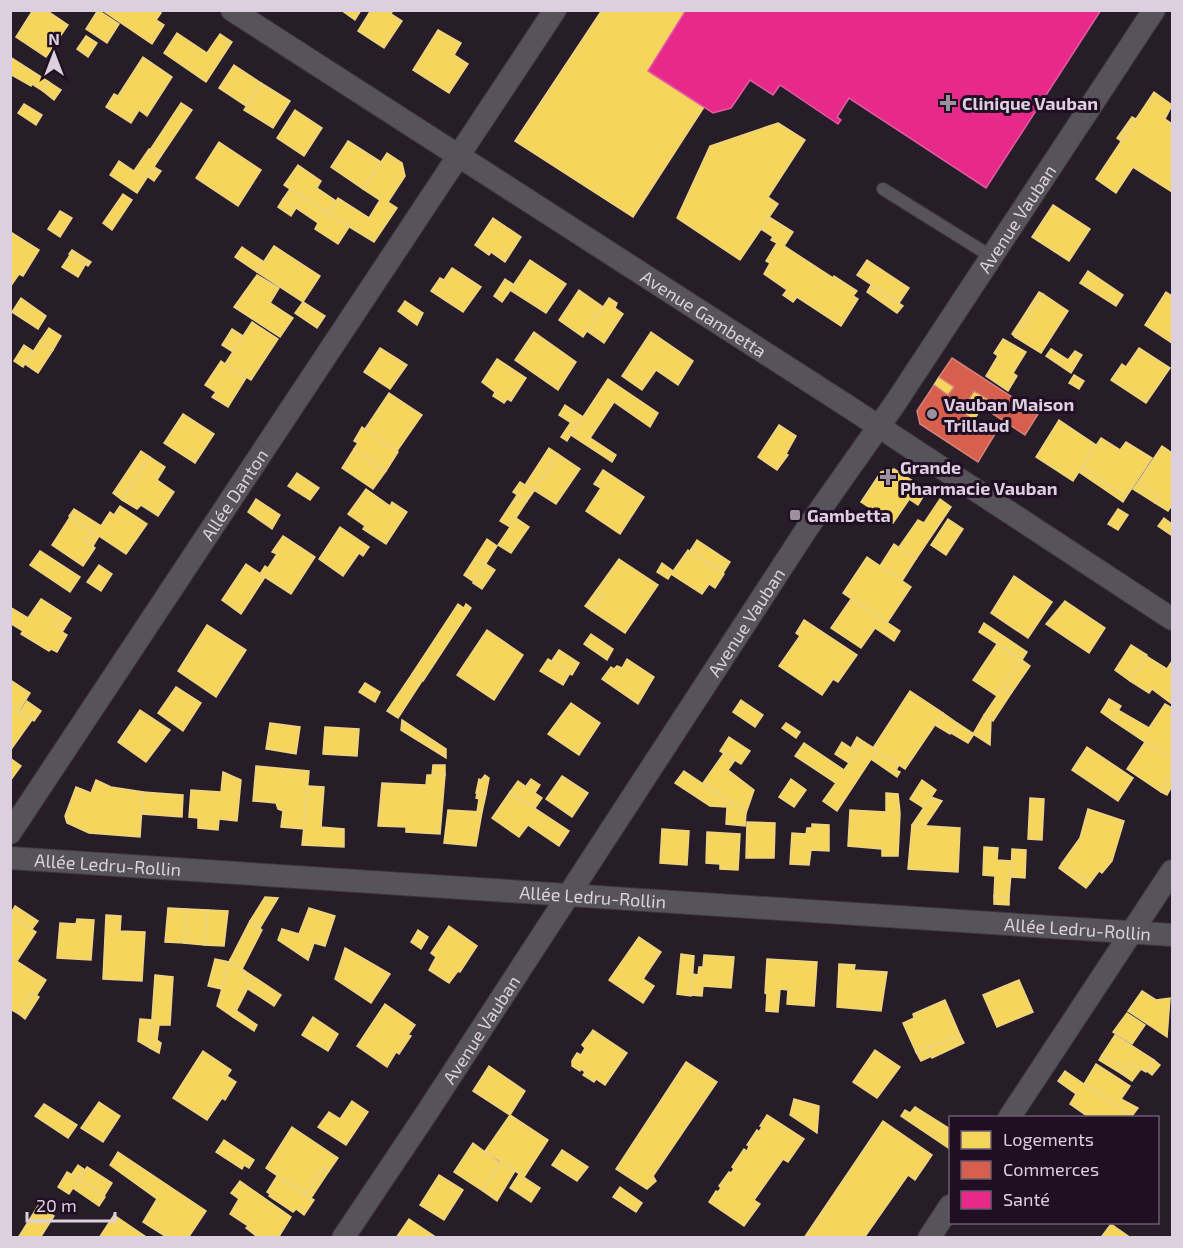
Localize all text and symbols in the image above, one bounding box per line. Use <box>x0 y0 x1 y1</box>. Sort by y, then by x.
north arrow <box>24 24 84 84</box>
text: N <box>48 29 60 48</box>
place label: Clinique Vauban <box>962 92 1098 114</box>
marker: Clinique Vauban <box>939 94 957 112</box>
street label: Avenue Vauban <box>973 160 1060 277</box>
street label: Avenue Gambetta <box>637 265 771 362</box>
place label: Vauban Maison Trillaud <box>944 393 1074 436</box>
marker: Vauban Maison Trillaud <box>925 407 939 421</box>
street label: Allée Danton <box>196 445 272 544</box>
place label: Grande Pharmacie Vauban <box>900 456 1057 499</box>
marker: Grande Pharmacie Vauban <box>881 470 895 484</box>
place label: Gambetta <box>807 504 891 526</box>
marker: Gambetta <box>788 508 802 522</box>
street label: Avenue Vauban <box>703 564 789 681</box>
street label: Allée Ledru-Rollin <box>34 849 182 880</box>
street label: Allée Ledru-Rollin <box>519 881 667 912</box>
street label: Allée Ledru-Rollin <box>1004 913 1152 945</box>
street label: Avenue Vauban <box>438 971 524 1088</box>
legend <box>949 1116 1159 1224</box>
text: Logements <box>1003 1128 1094 1150</box>
text: Commerces <box>1003 1158 1099 1180</box>
scale bar <box>27 1185 116 1223</box>
text: Santé <box>1003 1188 1050 1210</box>
text: 20 m <box>36 1194 77 1216</box>

